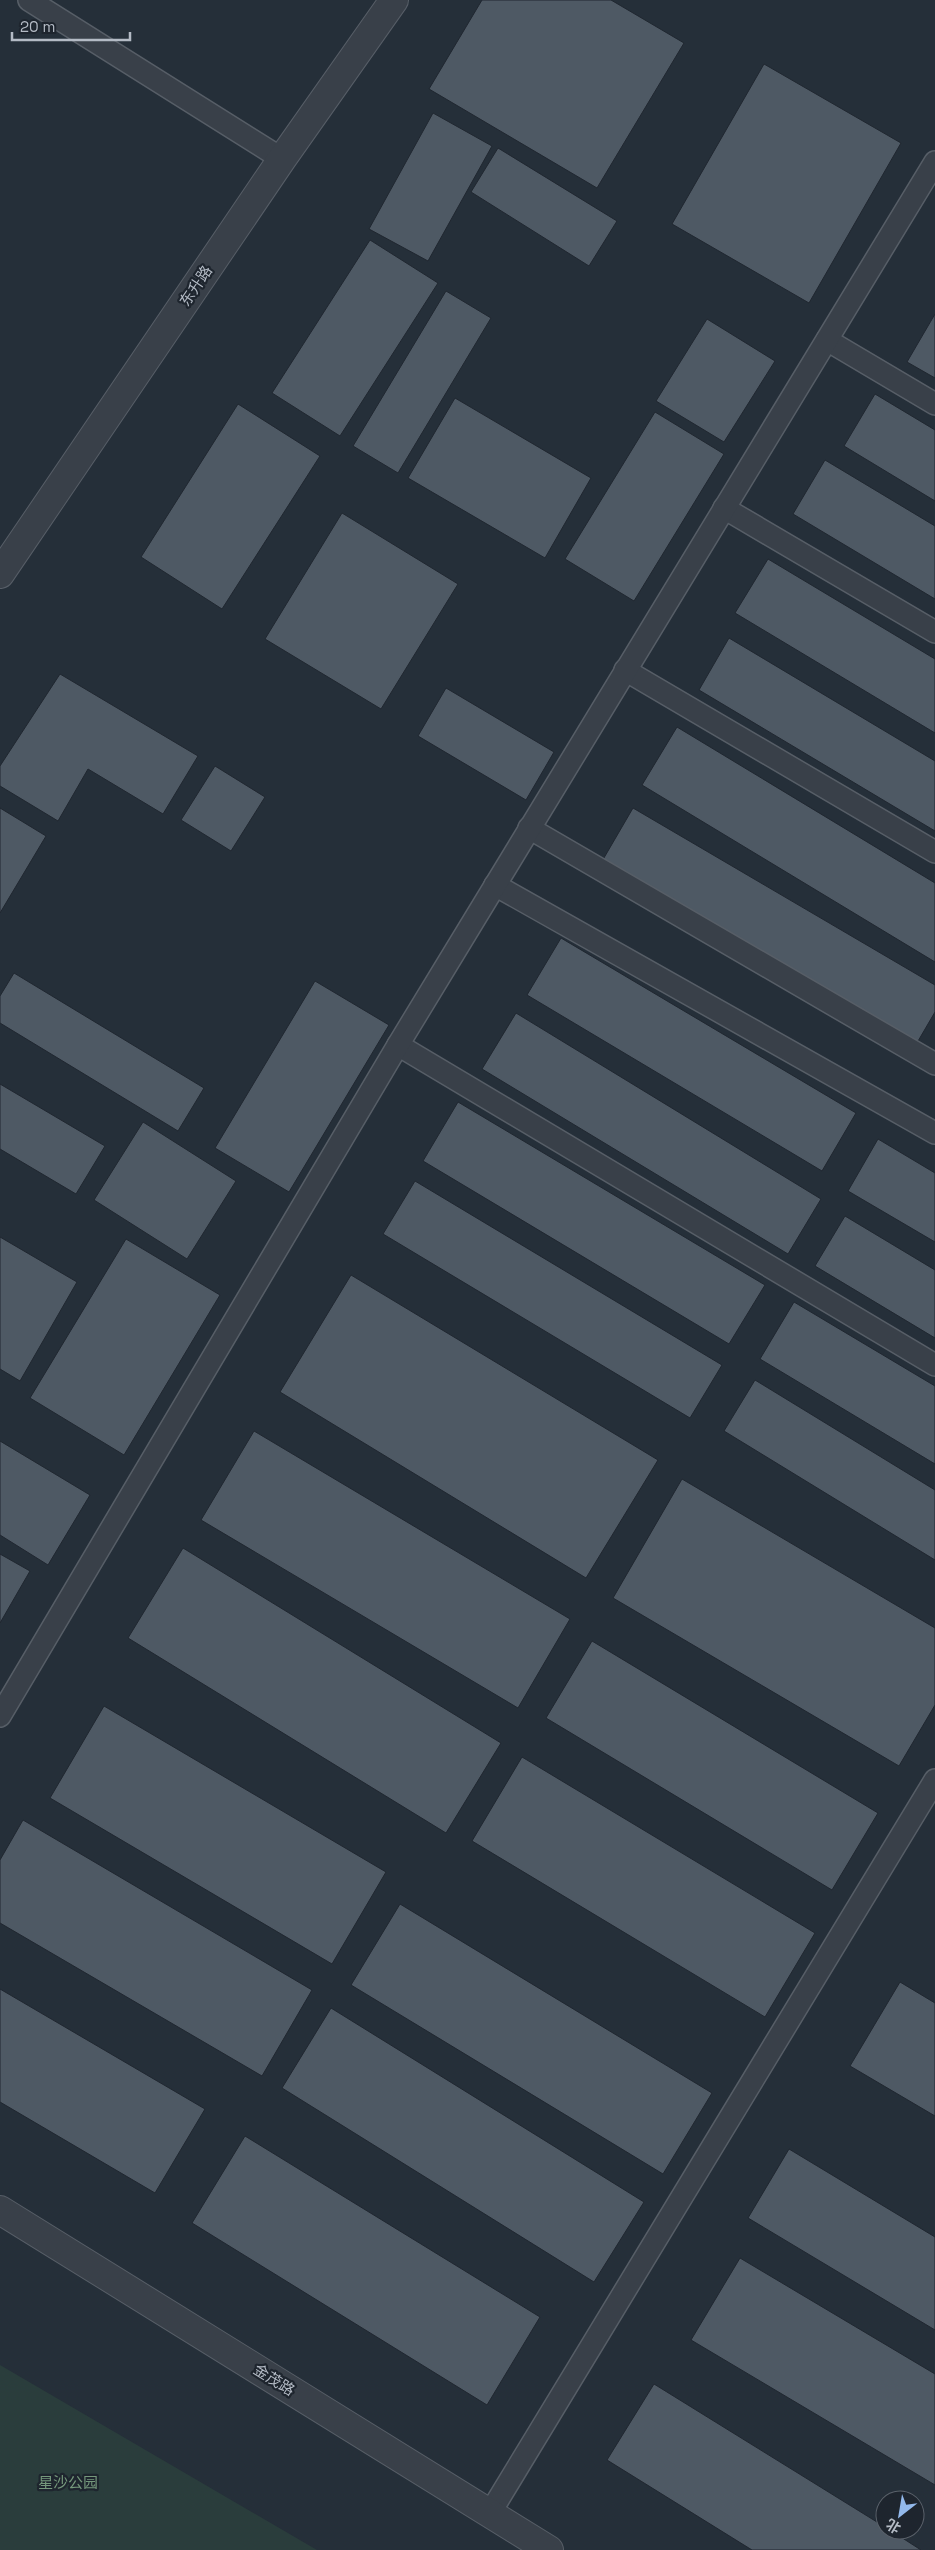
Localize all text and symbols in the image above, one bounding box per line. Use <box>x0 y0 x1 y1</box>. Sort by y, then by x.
scale bar <box>12 10 130 42</box>
text: 20 m <box>20 17 55 36</box>
street label: 东升路 <box>175 262 216 310</box>
street label: 金茂路 <box>250 2360 298 2400</box>
park label: 星沙公园 <box>38 2473 98 2492</box>
north arrow <box>875 2490 925 2540</box>
text: 北 <box>883 2515 904 2537</box>

